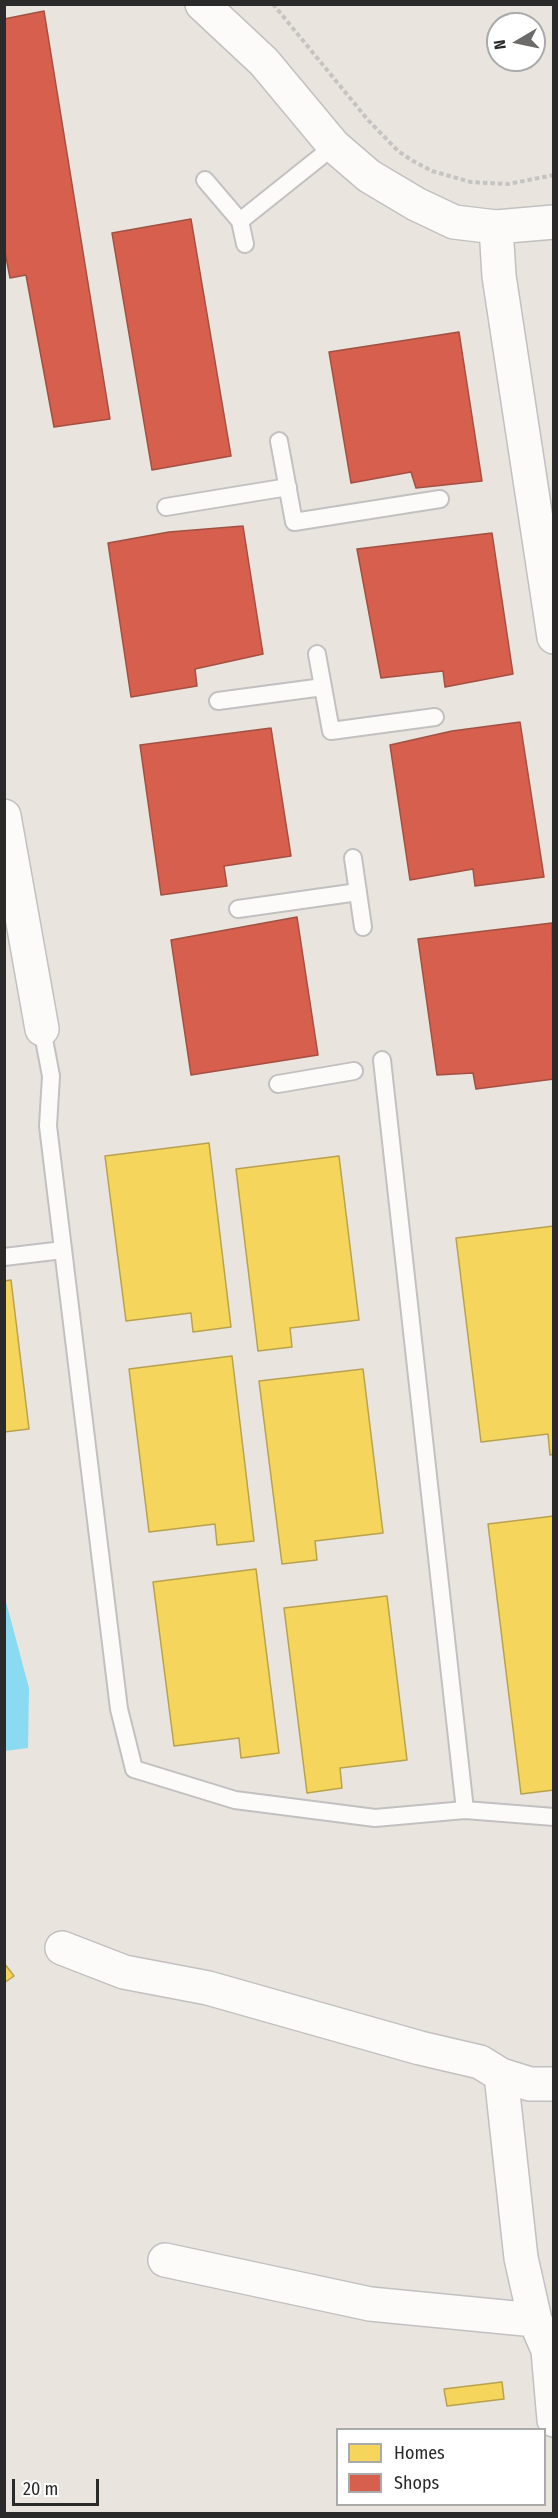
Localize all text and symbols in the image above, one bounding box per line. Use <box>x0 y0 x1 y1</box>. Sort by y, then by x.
north arrow <box>486 12 546 72</box>
text: N <box>490 38 510 51</box>
legend <box>336 2428 546 2506</box>
text: Homes <box>394 2442 445 2464</box>
scale bar <box>15 2467 102 2505</box>
text: Shops <box>394 2472 439 2494</box>
text: 20 m <box>23 2478 58 2500</box>

